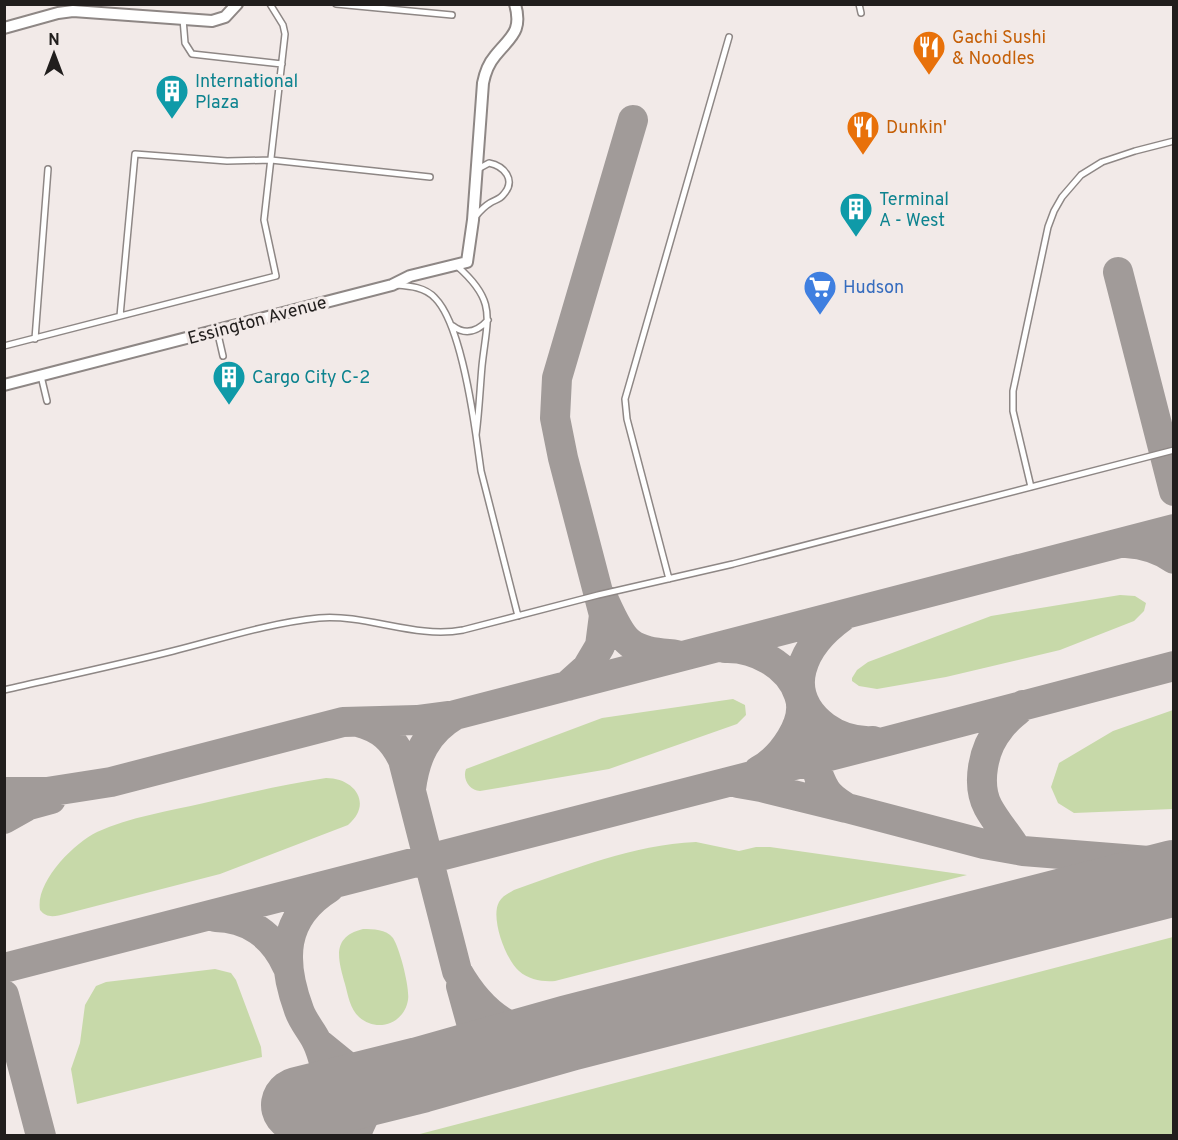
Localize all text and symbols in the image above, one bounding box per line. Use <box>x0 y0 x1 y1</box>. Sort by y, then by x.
north arrow <box>24 24 84 84</box>
place label: Gachi Sushi & Noodles <box>952 27 1046 71</box>
restaurant icon: Gachi Sushi & Noodles <box>911 29 947 76</box>
text: N <box>48 31 60 51</box>
place label: International Plaza <box>195 71 298 115</box>
building icon: International Plaza <box>154 73 190 120</box>
restaurant icon: Dunkin' <box>845 109 881 156</box>
place label: Dunkin' <box>886 117 947 140</box>
place label: Terminal A - West <box>879 189 949 233</box>
building icon: Terminal A - West <box>838 191 874 238</box>
supermarket icon: Hudson <box>802 269 838 316</box>
place label: Hudson <box>843 277 904 300</box>
street label: Essington Avenue <box>185 292 329 351</box>
building icon: Cargo City C-2 <box>211 359 247 406</box>
place label: Cargo City C-2 <box>252 367 370 390</box>

